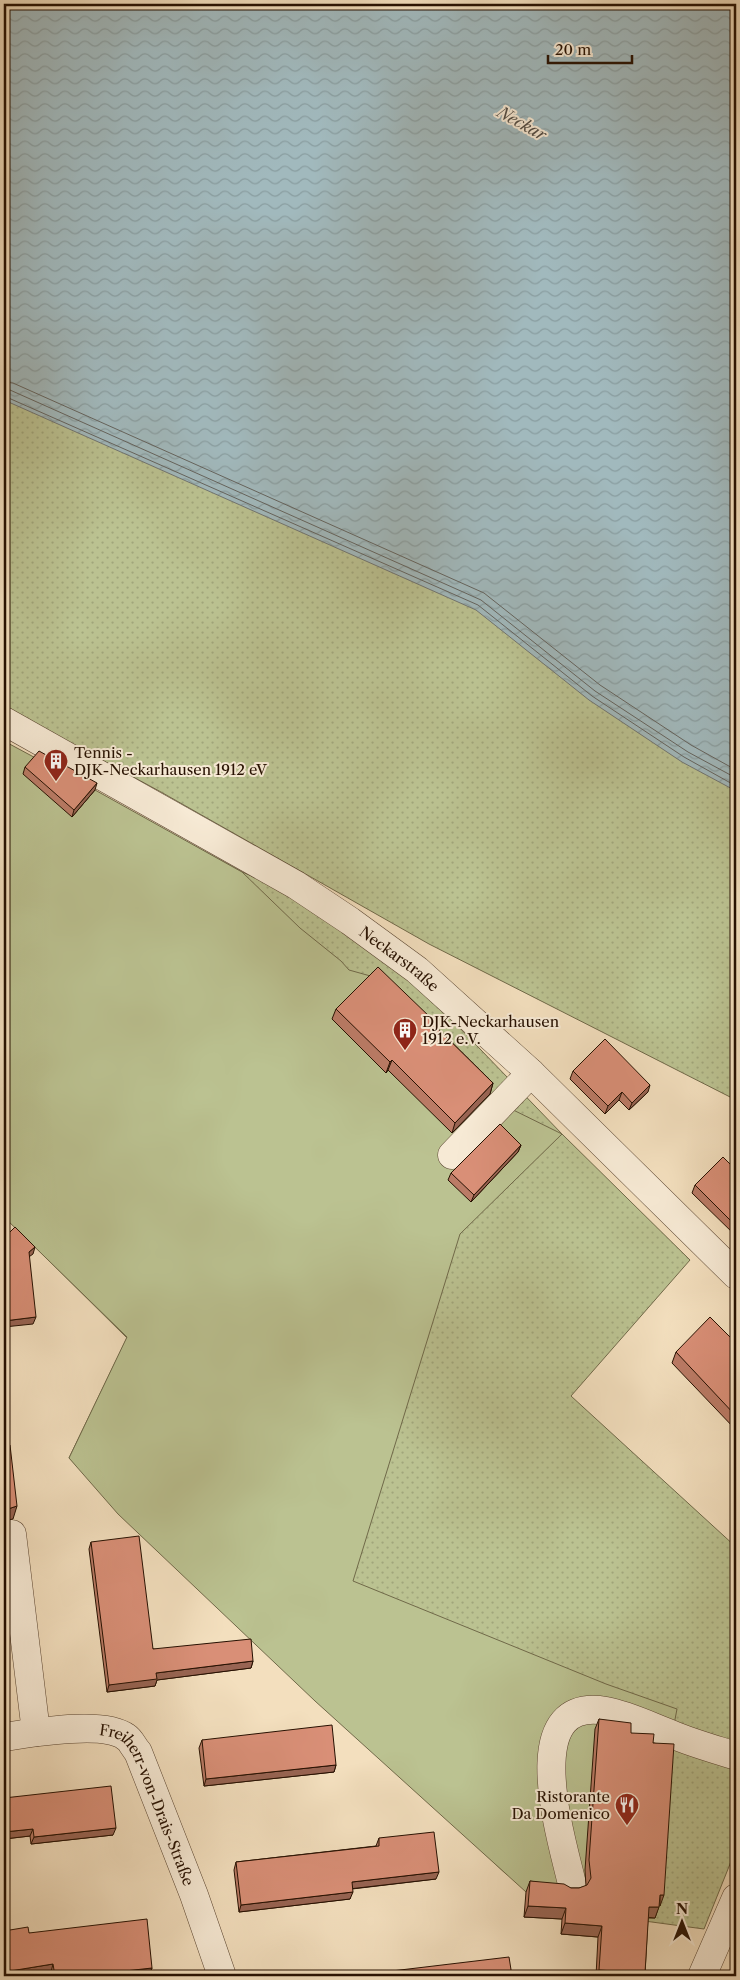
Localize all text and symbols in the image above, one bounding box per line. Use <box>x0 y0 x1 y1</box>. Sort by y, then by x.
scale bar <box>548 32 631 64</box>
text: 20 m <box>555 40 591 59</box>
water label: Neckar <box>492 100 551 145</box>
place label: Tennis - DJK-Neckarhausen 1912 eV <box>74 743 268 779</box>
building icon: Tennis - DJK-Neckarhausen 1912 eV <box>43 748 69 782</box>
street label: Neckarstraße <box>356 922 443 995</box>
place label: DJK-Neckarhausen 1912 e.V. <box>422 1012 560 1048</box>
building icon: DJK-Neckarhausen 1912 e.V. <box>392 1017 418 1051</box>
street label: Freiherr-von-Drais-Straße <box>98 1720 199 1888</box>
place label: Ristorante Da Domenico <box>511 1787 610 1823</box>
restaurant icon: Ristorante Da Domenico <box>614 1792 640 1826</box>
north arrow <box>658 1898 708 1948</box>
text: N <box>676 1900 688 1918</box>

